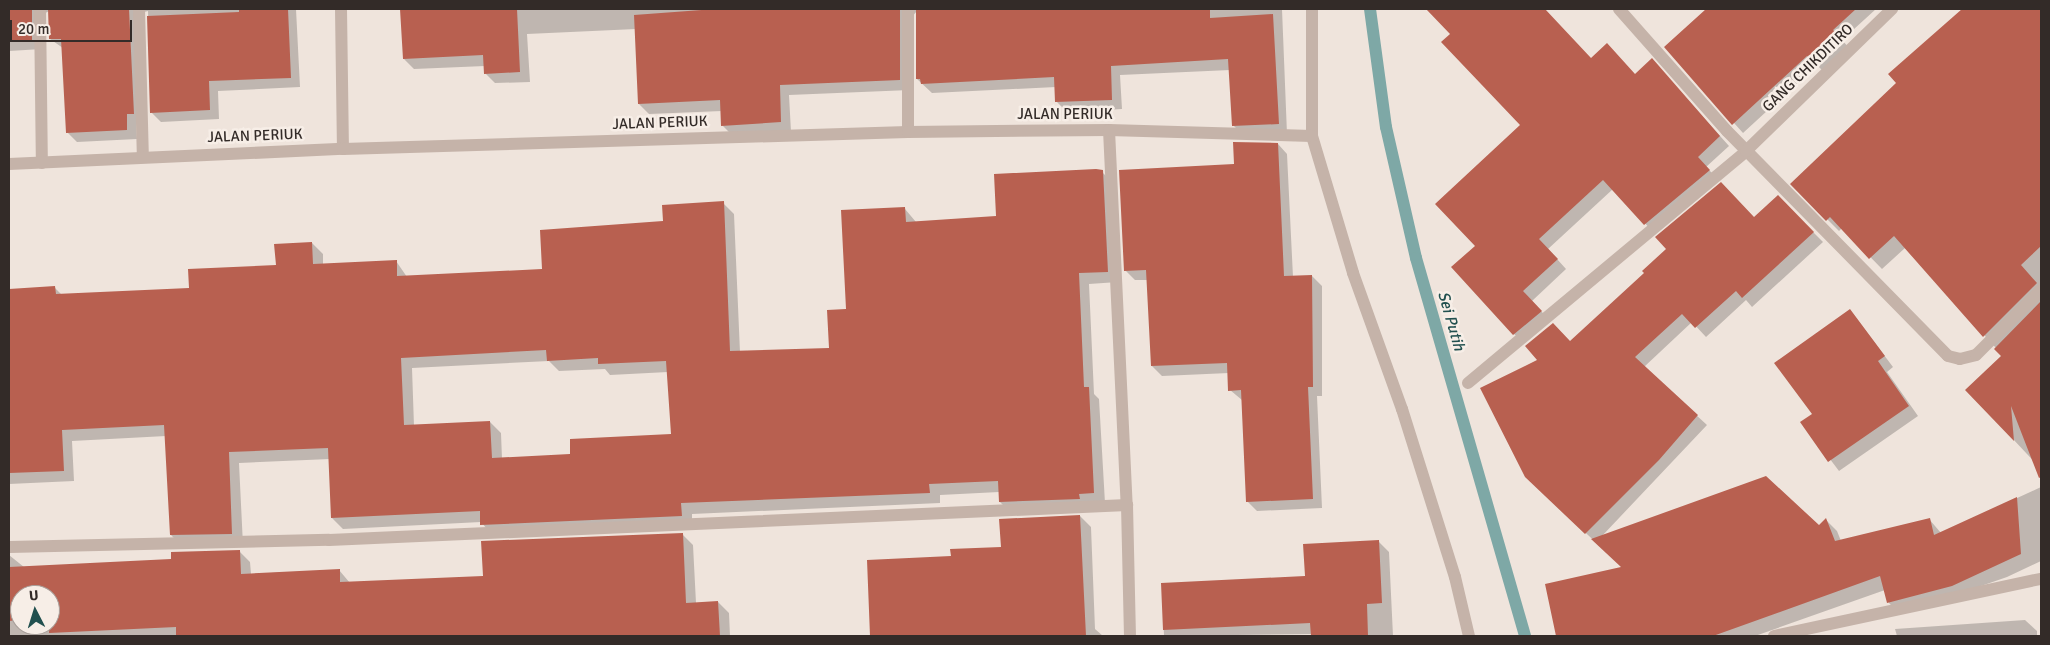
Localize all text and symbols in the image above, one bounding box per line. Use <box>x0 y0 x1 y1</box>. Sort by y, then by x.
scale bar <box>12 10 135 42</box>
text: 20 m <box>18 20 49 38</box>
street label: GANG CHIKDITIRO <box>1759 20 1857 116</box>
street label: JALAN PERIUK <box>1017 106 1113 124</box>
street label: JALAN PERIUK <box>612 112 708 134</box>
street label: JALAN PERIUK <box>207 125 303 147</box>
water label: Sei Putih <box>1433 289 1469 353</box>
north arrow <box>10 585 60 635</box>
text: U <box>28 587 39 604</box>

